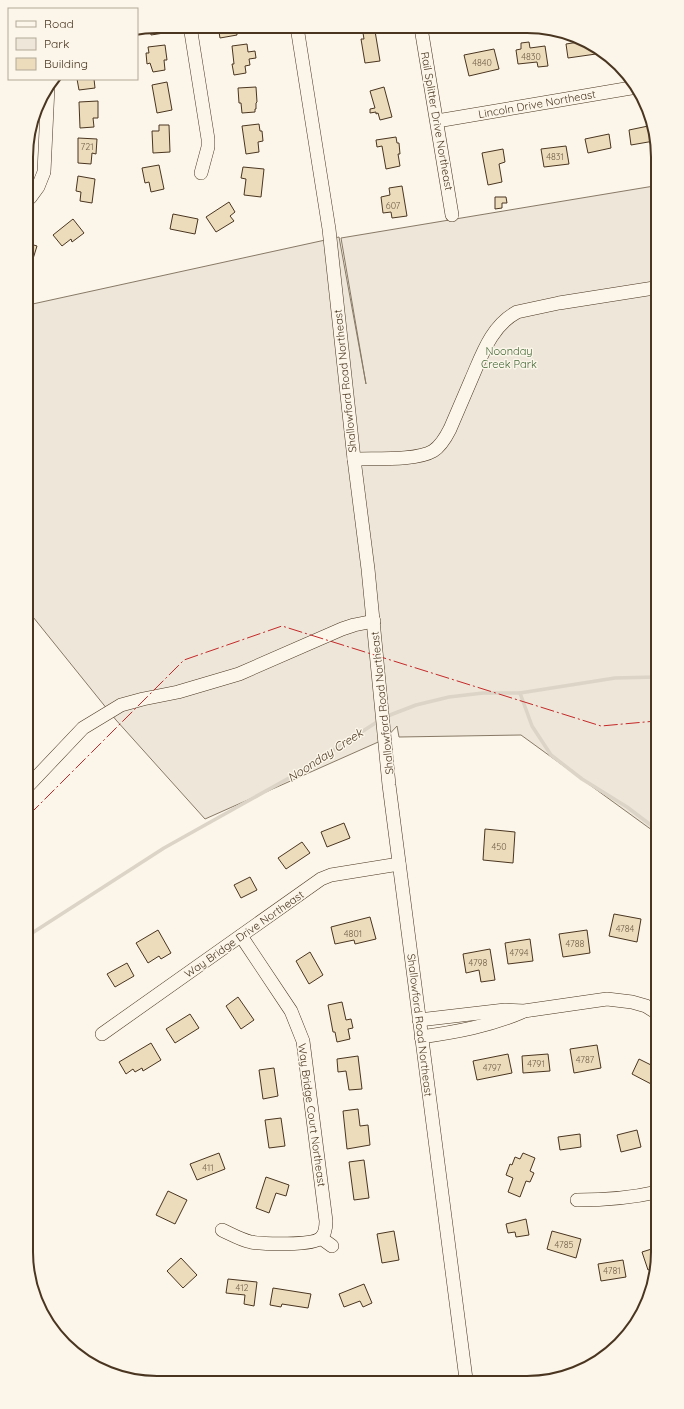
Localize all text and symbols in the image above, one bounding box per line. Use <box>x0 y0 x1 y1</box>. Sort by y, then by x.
legend <box>8 8 138 80</box>
text: Road <box>44 16 74 31</box>
text: Park <box>44 36 69 51</box>
street label: Rail Splitter Drive Northeast <box>418 50 456 192</box>
house number: 4830 <box>521 51 541 62</box>
text: Building <box>44 56 88 71</box>
house number: 4840 <box>472 57 492 68</box>
street label: Lincoln Drive Northeast <box>477 87 597 121</box>
house number: 721 <box>81 141 93 152</box>
house number: 4831 <box>546 151 564 162</box>
house number: 607 <box>386 200 401 211</box>
street label: Shallowford Road Northeast <box>330 309 359 453</box>
park label: Noonday Creek Park <box>481 344 537 371</box>
street label: Shallowford Road Northeast <box>367 631 396 775</box>
water label: Noonday Creek <box>284 724 367 785</box>
house number: 450 <box>491 841 507 852</box>
street label: Way Bridge Drive Northeast <box>181 887 307 981</box>
house number: 4784 <box>616 923 635 934</box>
house number: 4801 <box>344 928 362 939</box>
house number: 4788 <box>566 938 585 949</box>
house number: 4794 <box>510 947 529 958</box>
street label: Shallowford Road Northeast <box>404 953 436 1097</box>
house number: 4798 <box>469 957 488 968</box>
street label: Way Bridge Court Northeast <box>295 1043 329 1188</box>
house number: 4787 <box>576 1054 595 1065</box>
house number: 4791 <box>527 1058 545 1069</box>
house number: 4797 <box>483 1062 502 1073</box>
house number: 411 <box>202 1162 214 1173</box>
house number: 4785 <box>555 1239 574 1250</box>
house number: 4781 <box>603 1265 621 1276</box>
house number: 412 <box>236 1282 249 1293</box>

